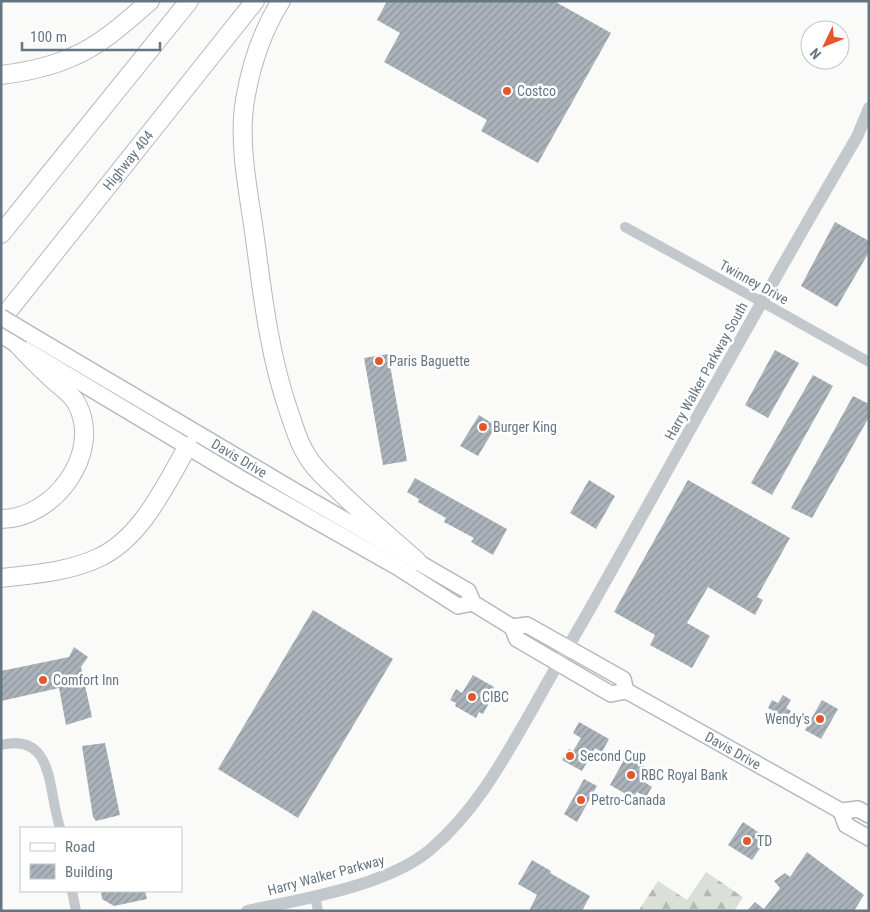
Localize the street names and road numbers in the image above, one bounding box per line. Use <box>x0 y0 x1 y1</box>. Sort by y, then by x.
street label: Highway 404 <box>100 128 157 193</box>
street label: Twinney Drive <box>717 257 792 308</box>
street label: Harry Walker Parkway South <box>661 299 751 443</box>
street label: Davis Drive <box>209 436 270 481</box>
street label: Davis Drive <box>702 729 764 773</box>
street label: Harry Walker Parkway <box>266 852 386 898</box>

